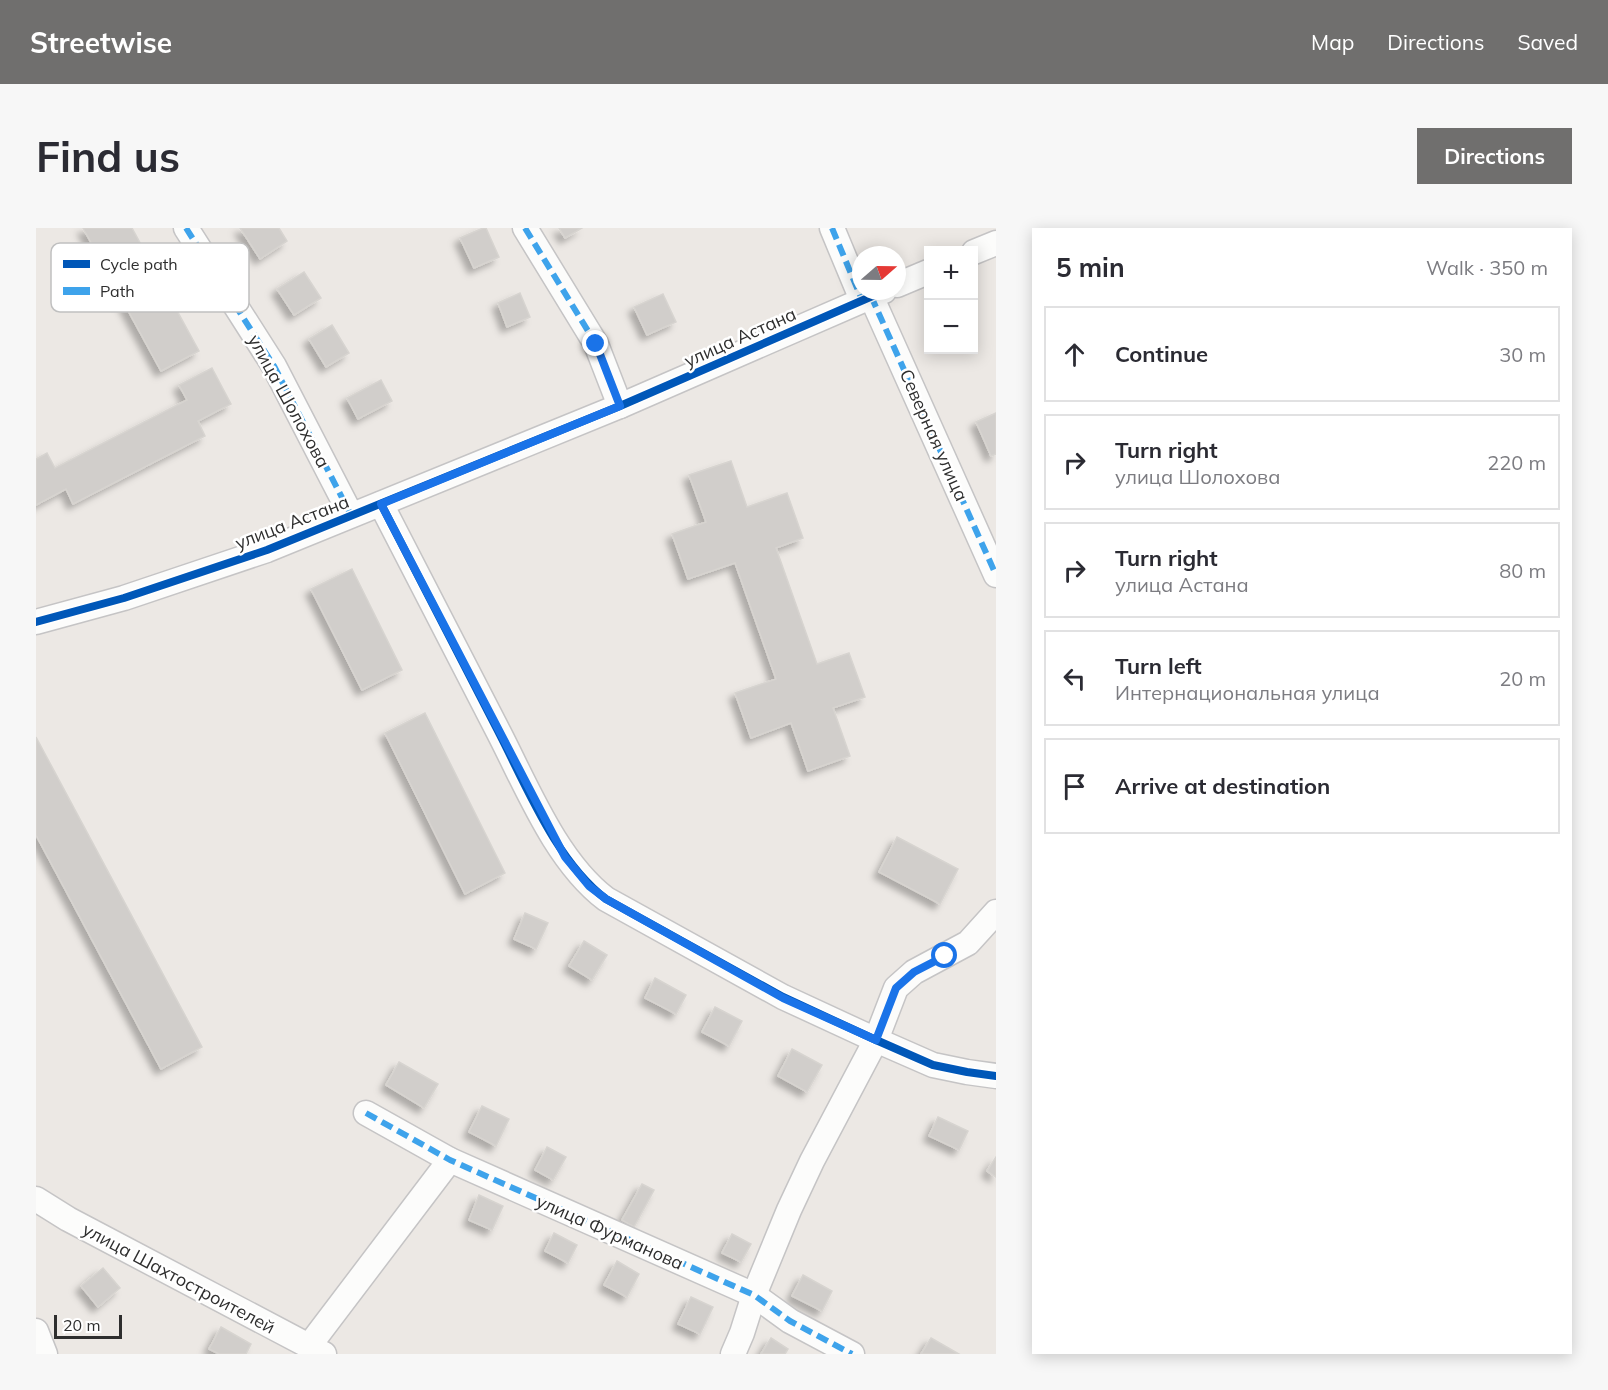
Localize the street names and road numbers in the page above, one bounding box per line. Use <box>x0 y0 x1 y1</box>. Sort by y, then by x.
street label: улица Астана <box>680 302 800 372</box>
street label: улица Шолохова <box>243 330 335 472</box>
street label: Северная улица <box>895 366 973 504</box>
street label: улица Астана <box>232 490 352 554</box>
street label: улица Фурманова <box>533 1189 687 1275</box>
street label: улица Шахтостроителей <box>79 1217 279 1339</box>

